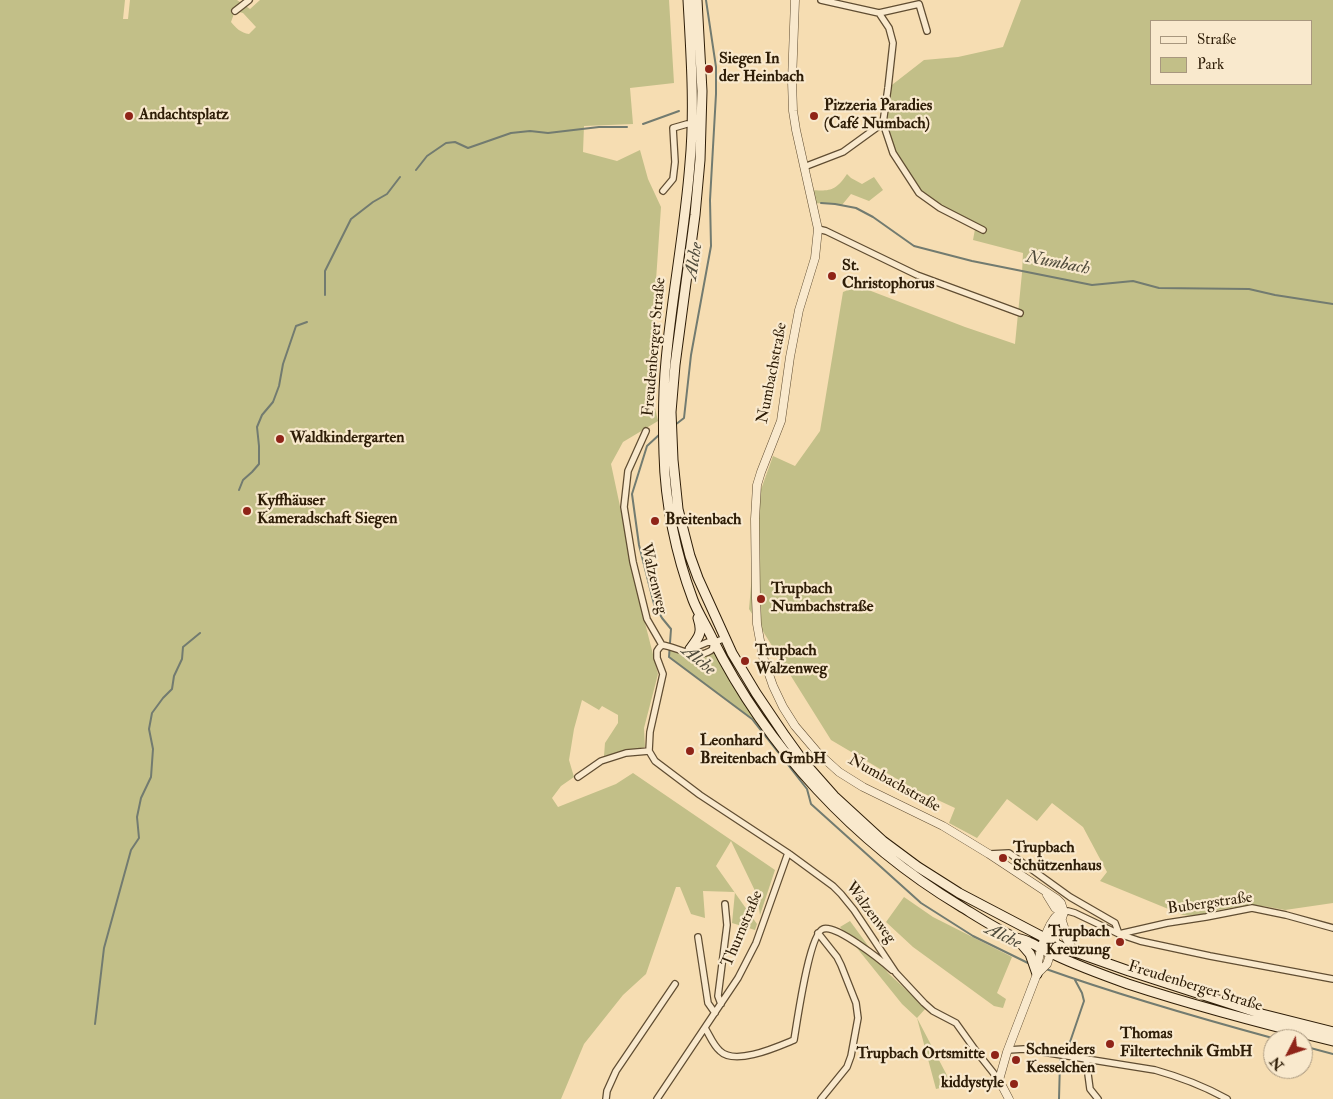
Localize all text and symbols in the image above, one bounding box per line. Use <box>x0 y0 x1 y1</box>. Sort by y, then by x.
legend <box>1150 20 1313 85</box>
text: Straße <box>1197 30 1236 49</box>
place label: Siegen In der Heinbach <box>719 50 804 88</box>
text: Park <box>1197 55 1224 74</box>
marker: Siegen In der Heinbach <box>703 63 715 75</box>
place label: Pizzeria Paradies (Café Numbach) <box>824 97 932 135</box>
place label: Andachtsplatz <box>139 106 229 126</box>
marker: Andachtsplatz <box>123 110 135 122</box>
marker: Pizzeria Paradies (Café Numbach) <box>808 110 820 122</box>
water label: Alche <box>681 241 709 281</box>
water label: Numbach <box>1024 247 1092 281</box>
place label: St. Christophorus <box>842 257 934 295</box>
marker: St. Christophorus <box>826 270 838 282</box>
street label: Freudenberger Straße <box>639 277 671 417</box>
street label: Numbachstraße <box>754 321 792 425</box>
place label: Waldkindergarten <box>290 429 404 449</box>
marker: Waldkindergarten <box>274 433 286 445</box>
place label: Kyffhäuser Kameradschaft Siegen <box>257 492 397 530</box>
marker: Kyffhäuser Kameradschaft Siegen <box>241 505 253 517</box>
place label: Breitenbach <box>665 511 741 531</box>
marker: Breitenbach <box>649 515 661 527</box>
street label: Walzenweg <box>635 542 671 616</box>
place label: Trupbach Numbachstraße <box>771 580 873 618</box>
marker: Trupbach Numbachstraße <box>755 593 767 605</box>
water label: Alche <box>677 641 719 681</box>
place label: Trupbach Walzenweg <box>755 642 827 680</box>
marker: Trupbach Walzenweg <box>739 655 751 667</box>
place label: Leonhard Breitenbach GmbH <box>700 732 826 770</box>
marker: Leonhard Breitenbach GmbH <box>684 745 696 757</box>
street label: Numbachstraße <box>845 751 943 817</box>
place label: Trupbach Schützenhaus <box>1013 839 1101 877</box>
marker: Trupbach Schützenhaus <box>997 852 1009 864</box>
street label: Walzenweg <box>841 878 899 948</box>
street label: Thurnstraße <box>718 888 768 970</box>
street label: Bubergstraße <box>1166 889 1254 919</box>
water label: Alche <box>981 919 1025 955</box>
place label: Trupbach Kreuzung <box>1046 923 1110 961</box>
marker: Trupbach Kreuzung <box>1114 936 1126 948</box>
street label: Freudenberger Straße <box>1125 957 1265 1017</box>
place label: Thomas Filtertechnik GmbH <box>1120 1025 1253 1063</box>
north arrow <box>1263 1029 1313 1079</box>
marker: Thomas Filtertechnik GmbH <box>1104 1038 1116 1050</box>
place label: Schneiders Kesselchen <box>1026 1041 1095 1079</box>
place label: Trupbach Ortsmitte <box>857 1045 985 1065</box>
marker: Trupbach Ortsmitte <box>989 1049 1001 1061</box>
text: N <box>1267 1053 1288 1074</box>
marker: Schneiders Kesselchen <box>1010 1054 1022 1066</box>
place label: kiddystyle <box>941 1074 1004 1094</box>
marker: kiddystyle <box>1008 1078 1020 1090</box>

